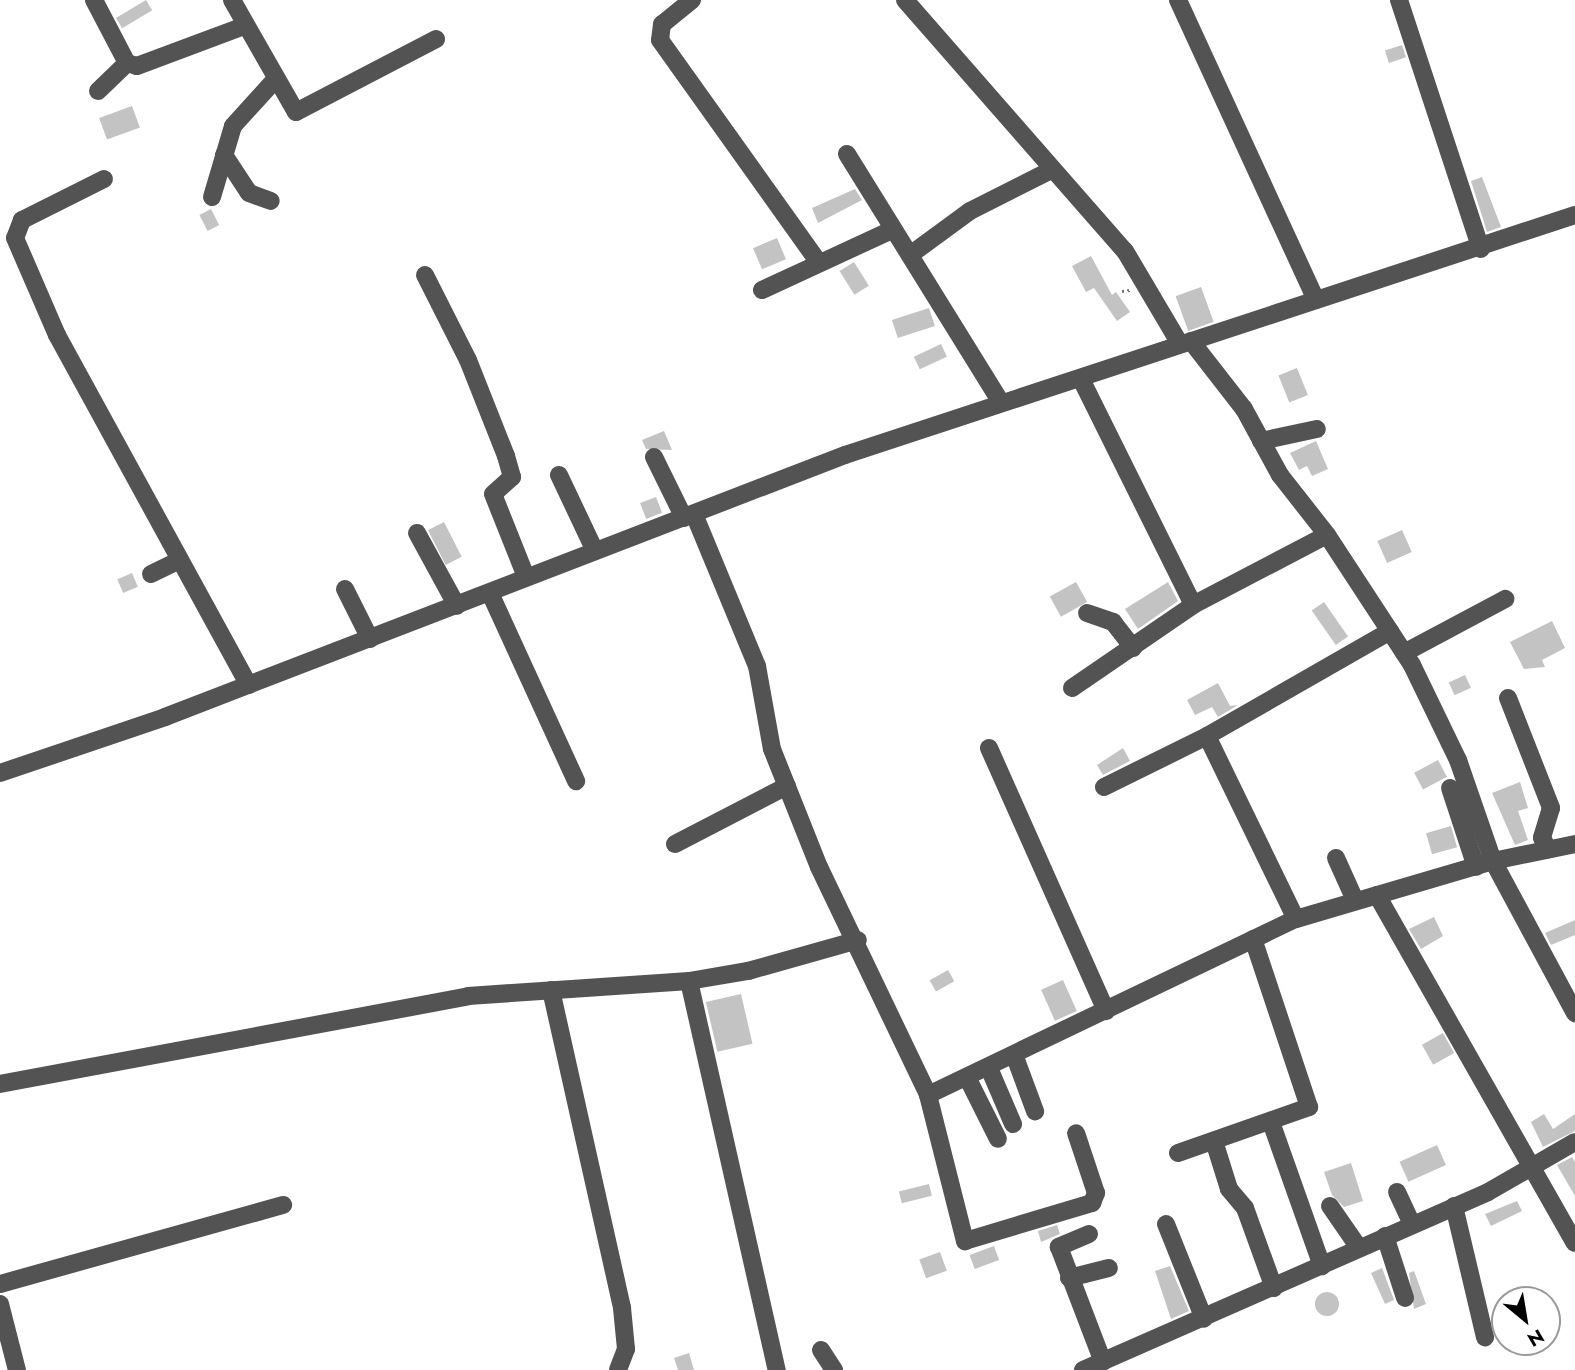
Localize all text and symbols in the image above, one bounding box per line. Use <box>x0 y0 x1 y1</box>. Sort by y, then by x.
north arrow <box>1491 1286 1561 1356</box>
text: N <box>1522 1322 1549 1353</box>

